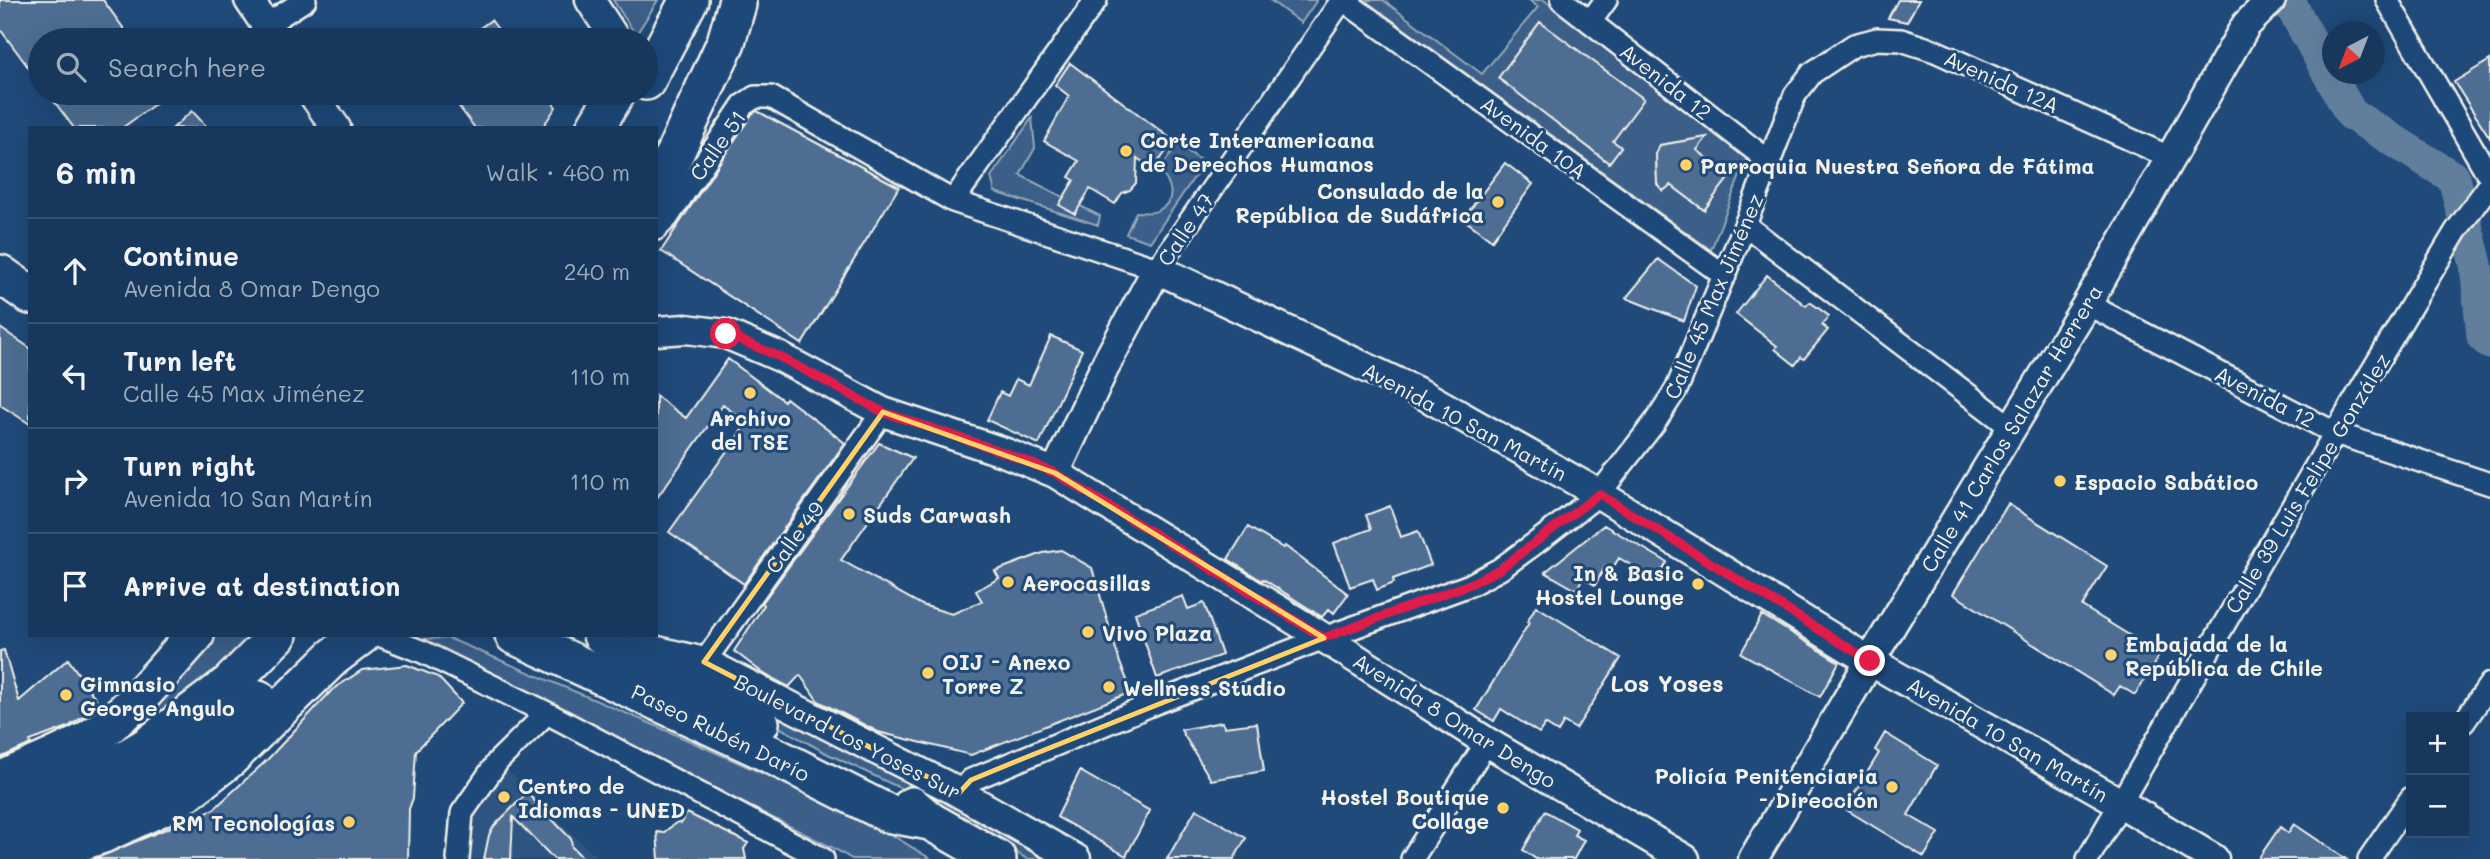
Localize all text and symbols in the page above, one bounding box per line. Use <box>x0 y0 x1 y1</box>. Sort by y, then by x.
north arrow <box>2322 21 2385 84</box>
search box <box>28 28 658 105</box>
street label: Avenida 12 <box>1615 37 1717 125</box>
street label: Avenida 12A <box>1940 44 2064 118</box>
icon: search <box>52 48 90 86</box>
text: Search here <box>108 50 266 84</box>
street label: Avenida 10A <box>1476 89 1592 185</box>
street label: Calle 51 <box>683 105 751 185</box>
place label: Corte Interamericana de Derechos Humanos <box>1140 126 1375 177</box>
marker: Corte Interamericana de Derechos Humanos <box>1118 143 1134 159</box>
text: 6 min <box>56 152 136 192</box>
place label: Parroquia Nuestra Señora de Fátima <box>1700 152 2094 179</box>
text: Walk · 460 m <box>485 157 630 187</box>
marker: Parroquia Nuestra Señora de Fátima <box>1678 157 1694 173</box>
place label: Consulado de la República de Sudáfrica <box>1235 177 1484 228</box>
street label: Calle 47 <box>1151 187 1219 271</box>
street label: Calle 45 Max Jiménez <box>1657 189 1769 403</box>
marker: Consulado de la República de Sudáfrica <box>1490 194 1506 210</box>
text: Continue <box>123 239 239 273</box>
icon: ahead <box>56 252 94 290</box>
text: 240 m <box>564 256 630 286</box>
text: Avenida 8 Omar Dengo <box>123 273 380 303</box>
street label: Calle 41 Carlos Salazar Herrera <box>1914 279 2108 577</box>
route start <box>710 318 741 349</box>
text: Turn left <box>123 344 236 378</box>
street label: Calle 39 Luis Felipe González <box>2218 348 2396 618</box>
street label: Avenida 10 San Martín <box>1358 356 1572 486</box>
icon: left <box>56 357 94 395</box>
street label: Avenida 12 <box>2210 359 2320 433</box>
text: 110 m <box>570 361 630 391</box>
text: Calle 45 Max Jiménez <box>123 378 365 408</box>
marker: Archivo del TSE <box>742 385 758 401</box>
place label: Archivo del TSE <box>709 404 791 455</box>
text: Turn right <box>123 449 256 483</box>
icon: right <box>56 462 94 500</box>
text: 110 m <box>570 466 630 496</box>
place label: Espacio Sabático <box>2074 468 2258 495</box>
marker: Espacio Sabático <box>2052 473 2068 489</box>
text: Avenida 10 San Martín <box>123 483 373 513</box>
street label: Calle 49 <box>759 495 829 579</box>
place label: Suds Carwash <box>863 501 1011 528</box>
marker: Suds Carwash <box>841 506 857 522</box>
place label: In & Basic Hostel Lounge <box>1535 559 1684 610</box>
icon: arrive <box>56 567 94 605</box>
text: Arrive at destination <box>123 569 400 603</box>
place label: Aerocasillas <box>1022 569 1151 596</box>
marker: Aerocasillas <box>1000 574 1016 590</box>
marker: In & Basic Hostel Lounge <box>1690 576 1706 592</box>
place label: Vivo Plaza <box>1102 619 1212 646</box>
marker: Vivo Plaza <box>1080 624 1096 640</box>
place label: Embajada de la República de Chile <box>2125 630 2323 681</box>
route end <box>1854 645 1885 676</box>
street label: Avenida 8 Omar Dengo <box>1348 646 1562 794</box>
marker: Embajada de la República de Chile <box>2103 647 2119 663</box>
place label: OIJ - Anexo Torre Z <box>942 648 1071 699</box>
marker: OIJ - Anexo Torre Z <box>920 665 936 681</box>
street label: Boulevard Los Yoses Sur <box>730 667 966 805</box>
district label: Los Yoses <box>1610 668 1724 698</box>
place label: Gimnasio George Angulo <box>80 670 235 721</box>
street label: Avenida 10 San Martín <box>1903 670 2113 808</box>
place label: Wellness Studio <box>1123 674 1286 701</box>
street label: Paseo Rubén Darío <box>627 677 815 787</box>
marker: Wellness Studio <box>1101 679 1117 695</box>
marker: Gimnasio George Angulo <box>58 687 74 703</box>
map controls <box>2406 712 2469 838</box>
button: + <box>2406 712 2469 775</box>
place label: Policía Penitenciaria - Dirección <box>1654 762 1878 813</box>
place label: Centro de Idiomas - UNED <box>518 772 685 823</box>
button: − <box>2406 775 2469 838</box>
marker: Policía Penitenciaria - Dirección <box>1884 779 1900 795</box>
place label: Hostel Boutique Collage <box>1320 783 1489 834</box>
marker: Centro de Idiomas - UNED <box>496 789 512 805</box>
marker: Hostel Boutique Collage <box>1495 800 1511 816</box>
place label: RM Tecnologías <box>172 809 335 836</box>
marker: RM Tecnologías <box>341 814 357 830</box>

